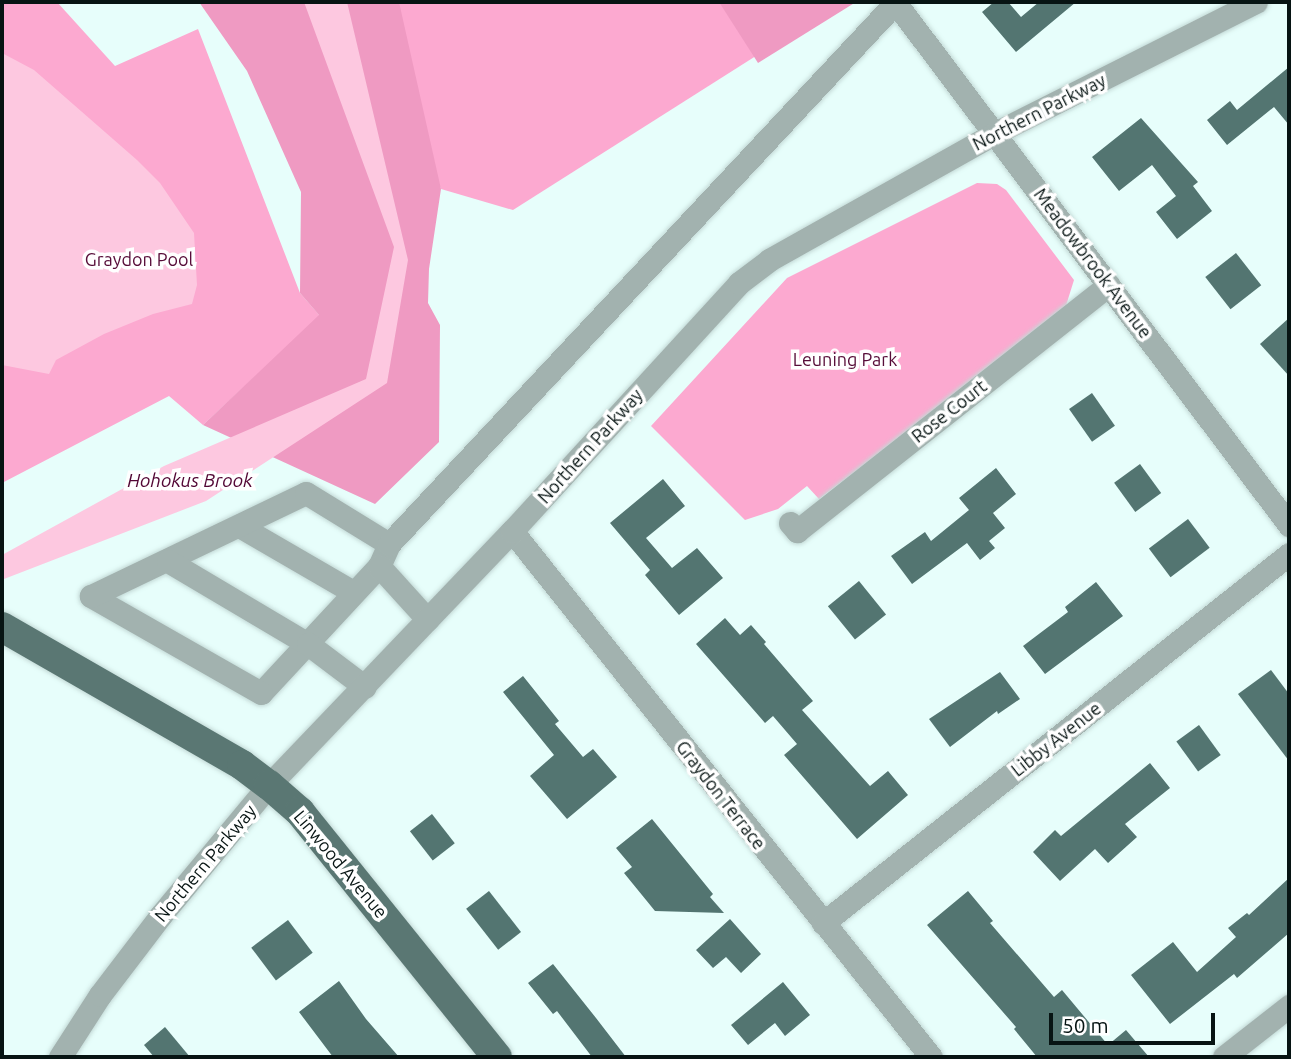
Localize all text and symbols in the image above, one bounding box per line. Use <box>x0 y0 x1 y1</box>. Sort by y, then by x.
street label: Northern Parkway <box>969 69 1109 155</box>
street label: Meadowbrook Avenue <box>1030 184 1156 342</box>
park label: Graydon Pool <box>85 248 193 270</box>
park label: Leuning Park <box>793 348 897 370</box>
street label: Rose Court <box>907 375 991 447</box>
street label: Northern Parkway <box>533 384 647 508</box>
water label: Hohokus Brook <box>127 470 253 492</box>
street label: Libby Avenue <box>1007 697 1105 781</box>
street label: Graydon Terrace <box>672 736 770 854</box>
street label: Northern Parkway <box>150 800 260 926</box>
street label: Linwood Avenue <box>290 806 392 922</box>
scale bar <box>1053 1000 1219 1044</box>
text: 50 m <box>1062 1013 1109 1037</box>

